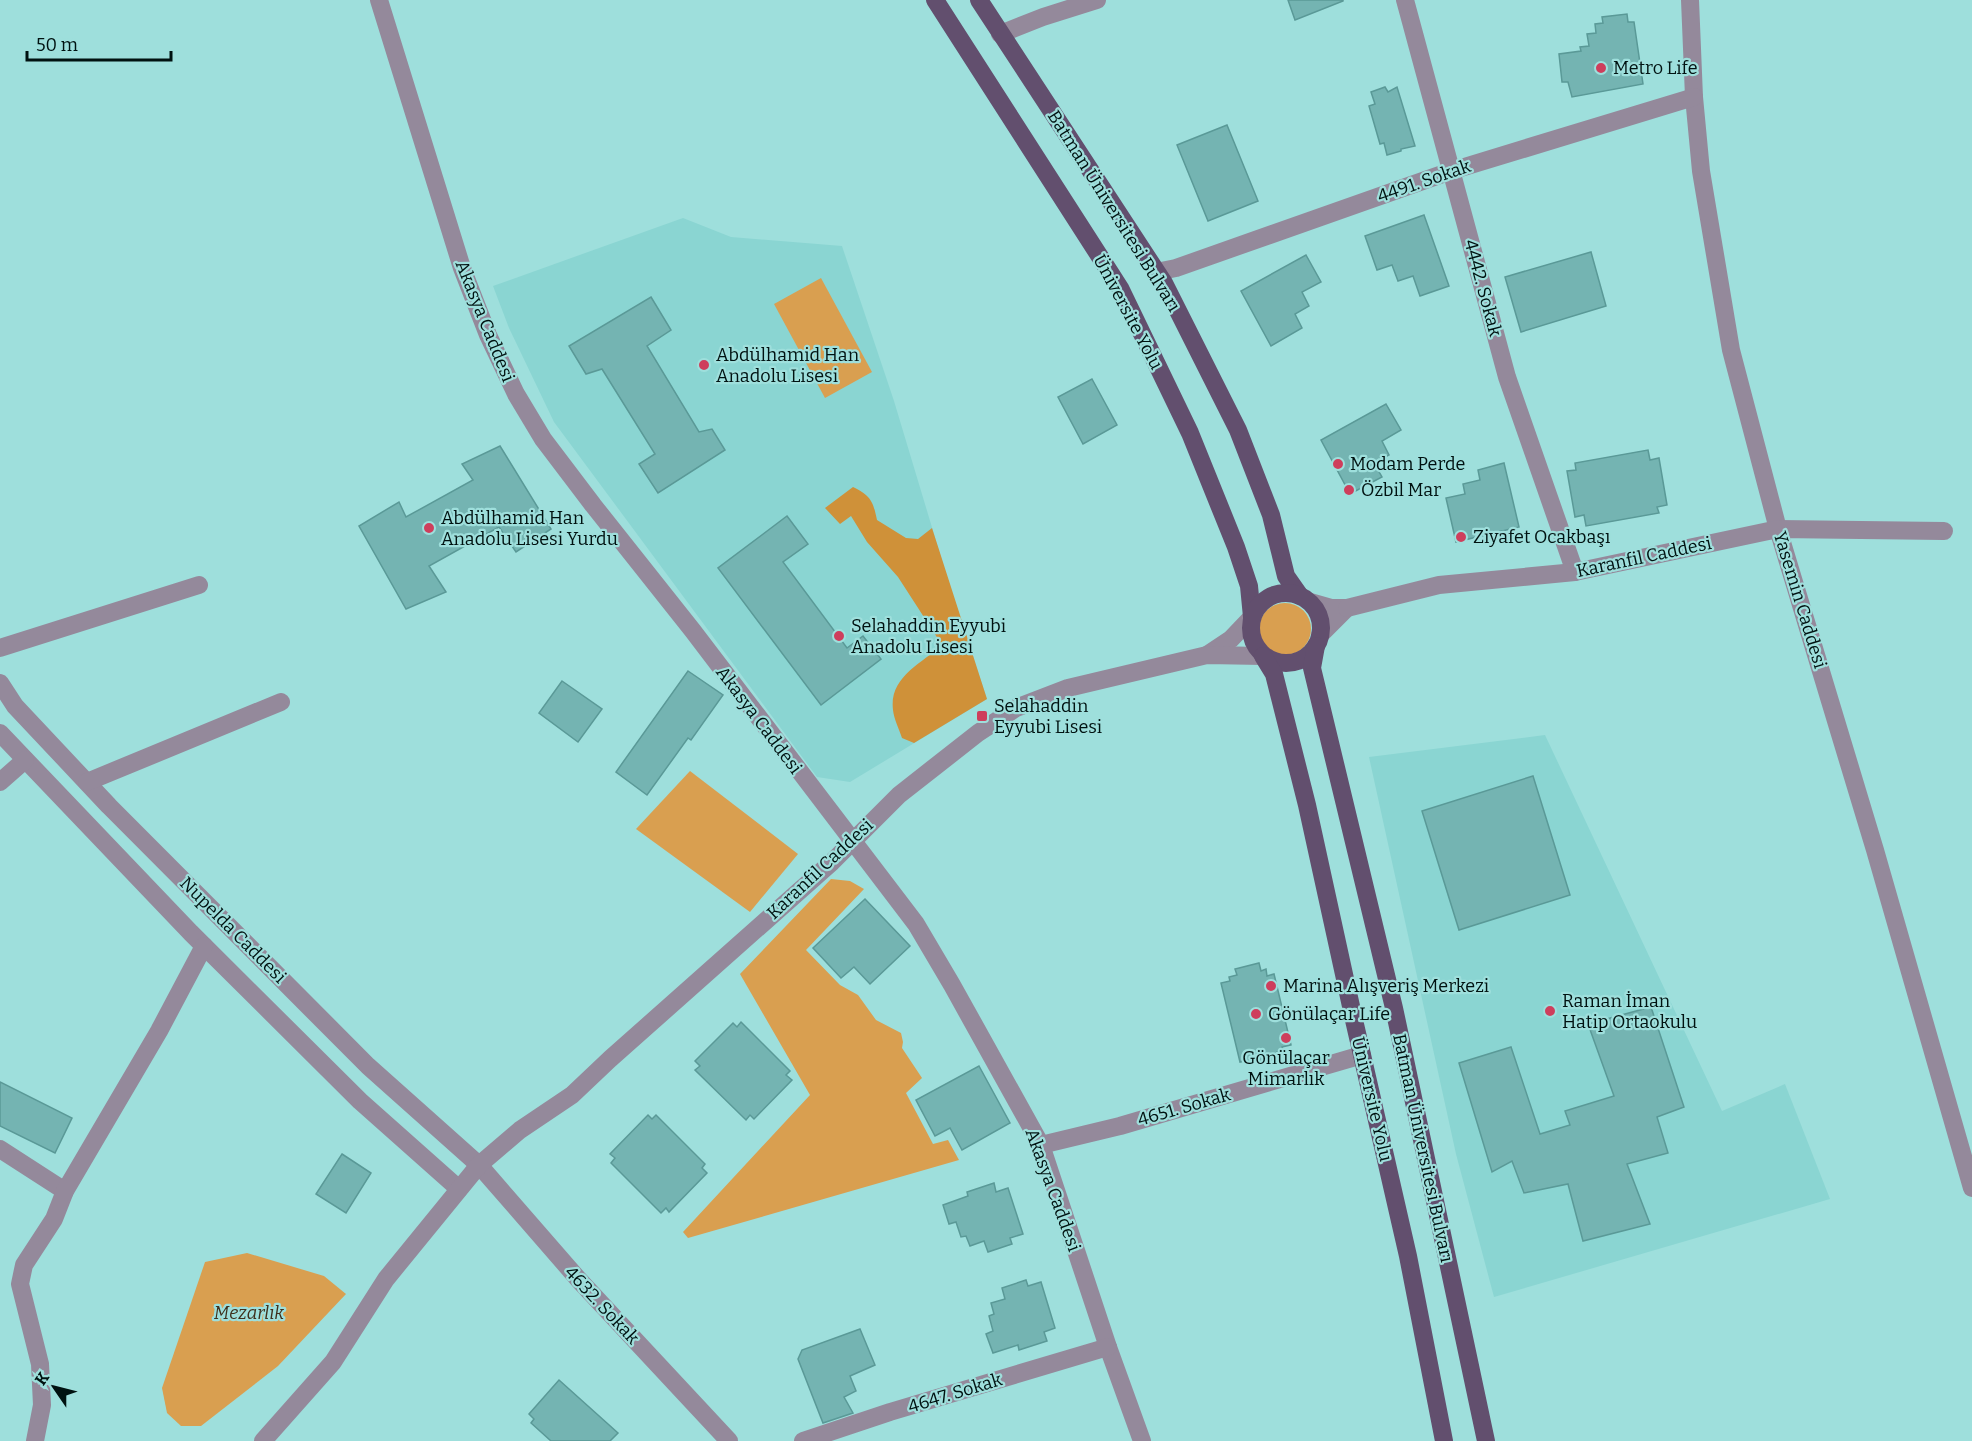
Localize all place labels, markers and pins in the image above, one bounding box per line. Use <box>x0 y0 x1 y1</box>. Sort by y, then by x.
place label: Metro Life <box>1613 57 1698 79</box>
marker: Metro Life <box>1594 61 1608 75</box>
place label: Abdülhamid Han Anadolu Lisesi <box>716 344 860 387</box>
marker: Abdülhamid Han Anadolu Lisesi <box>697 358 711 372</box>
place label: Modam Perde <box>1350 453 1465 475</box>
marker: Modam Perde <box>1331 457 1345 471</box>
place label: Özbil Mar <box>1361 479 1441 501</box>
marker: Özbil Mar <box>1342 483 1356 497</box>
place label: Abdülhamid Han Anadolu Lisesi Yurdu <box>441 507 618 550</box>
marker: Abdülhamid Han Anadolu Lisesi Yurdu <box>422 521 436 535</box>
place label: Ziyafet Ocakbaşı <box>1473 526 1610 548</box>
marker: Ziyafet Ocakbaşı <box>1454 530 1468 544</box>
place label: Selahaddin Eyyubi Anadolu Lisesi <box>851 615 1006 658</box>
marker: Selahaddin Eyyubi Anadolu Lisesi <box>832 629 846 643</box>
place label: Selahaddin Eyyubi Lisesi <box>994 695 1102 738</box>
marker: Selahaddin Eyyubi Lisesi <box>975 709 989 723</box>
place label: Marina Alışveriş Merkezi <box>1283 975 1489 997</box>
marker: Marina Alışveriş Merkezi <box>1264 979 1278 993</box>
place label: Raman İman Hatip Ortaokulu <box>1562 990 1697 1033</box>
place label: Gönülaçar Life <box>1268 1003 1390 1025</box>
marker: Raman İman Hatip Ortaokulu <box>1543 1004 1557 1018</box>
marker: Gönülaçar Life <box>1249 1007 1263 1021</box>
marker: Gönülaçar Mimarlık <box>1279 1031 1293 1045</box>
place label: Gönülaçar Mimarlık <box>1242 1047 1330 1090</box>

